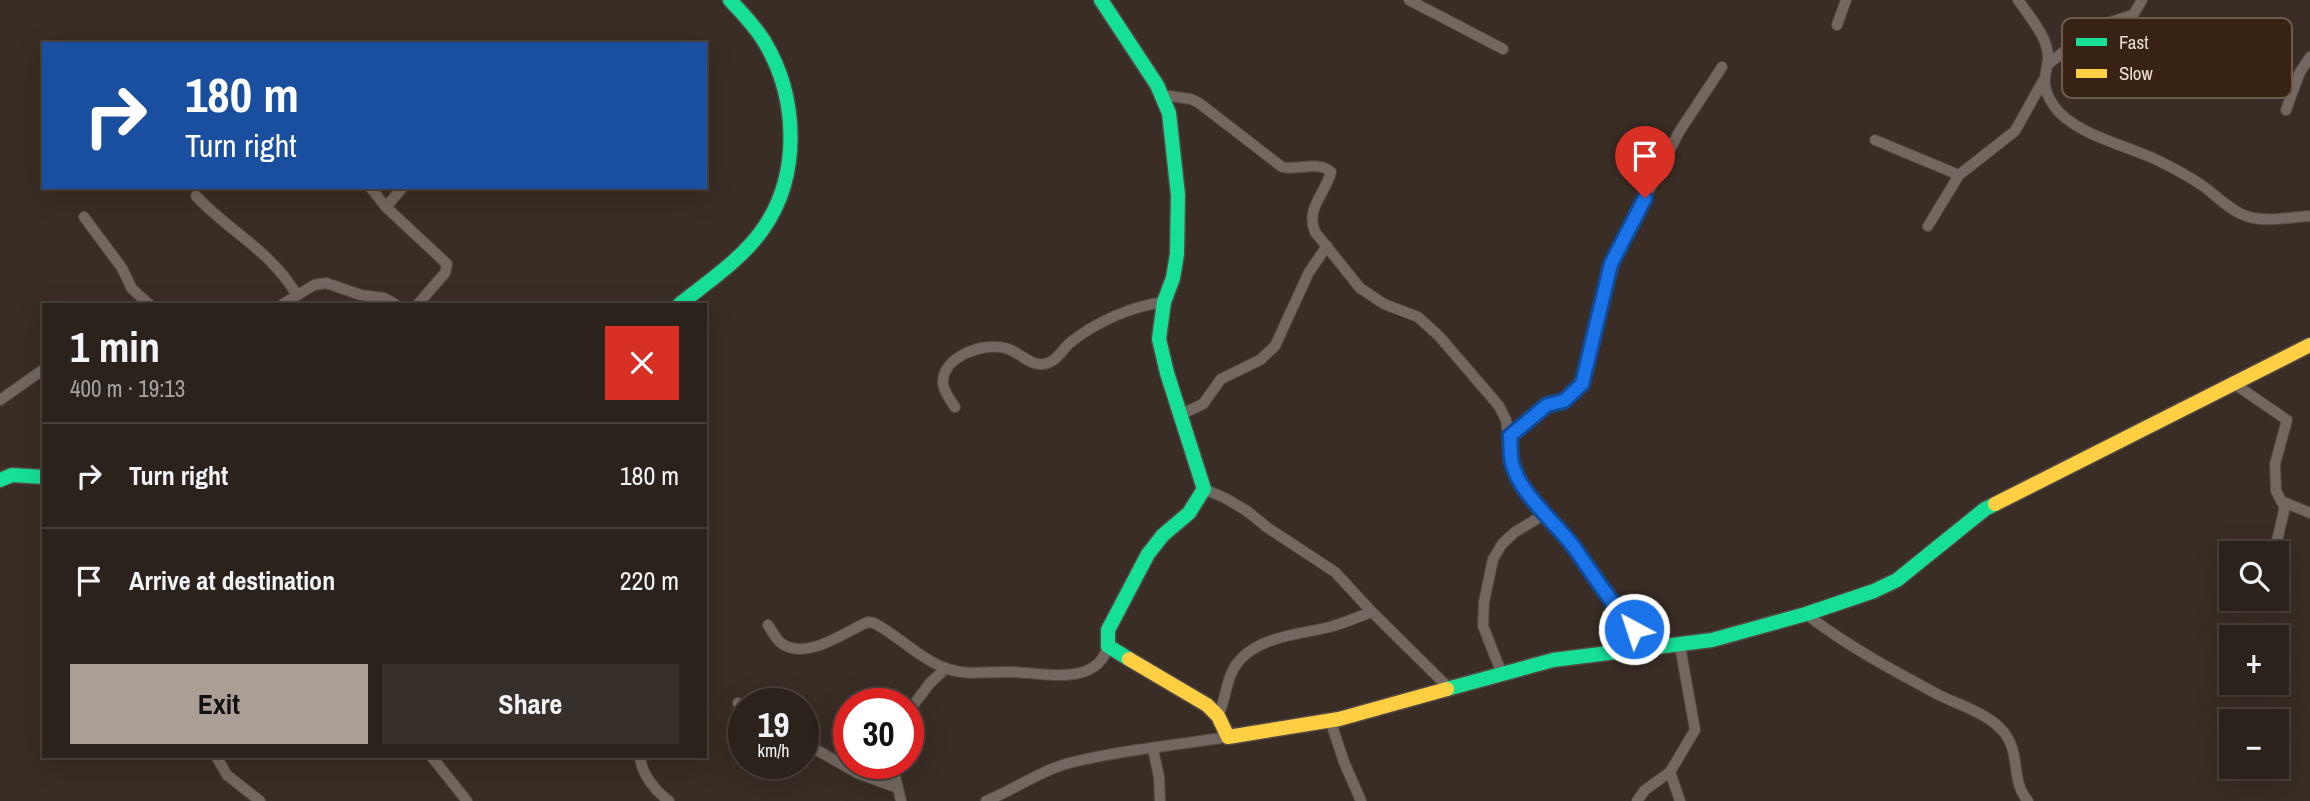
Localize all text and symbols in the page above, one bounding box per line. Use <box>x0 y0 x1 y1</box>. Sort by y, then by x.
legend <box>2062 18 2292 98</box>
text: Fast <box>2119 29 2149 55</box>
text: Slow <box>2119 60 2154 86</box>
text: 180 m <box>185 61 299 127</box>
icon: right <box>70 70 161 161</box>
text: Turn right <box>185 124 297 167</box>
pin <box>1615 126 1675 198</box>
icon: arrive <box>1626 137 1664 175</box>
text: 1 min <box>70 319 160 375</box>
button: close <box>605 326 679 400</box>
text: 400 m · 19:13 <box>70 373 185 404</box>
icon: right <box>70 457 108 495</box>
text: Turn right <box>129 458 228 493</box>
text: 180 m <box>620 458 679 493</box>
map controls <box>2219 541 2289 779</box>
button: search <box>2219 541 2289 611</box>
icon: arrive <box>70 562 108 600</box>
text: Arrive at destination <box>129 563 335 598</box>
text: 220 m <box>620 563 679 598</box>
position arrow <box>1597 592 1671 666</box>
button: + <box>2219 625 2289 695</box>
button: Exit <box>70 664 368 744</box>
button: Share <box>382 664 679 744</box>
speed limit sign: 30 <box>833 688 924 779</box>
text: 19 <box>758 701 789 748</box>
button: − <box>2219 709 2289 779</box>
text: km/h <box>758 738 790 763</box>

